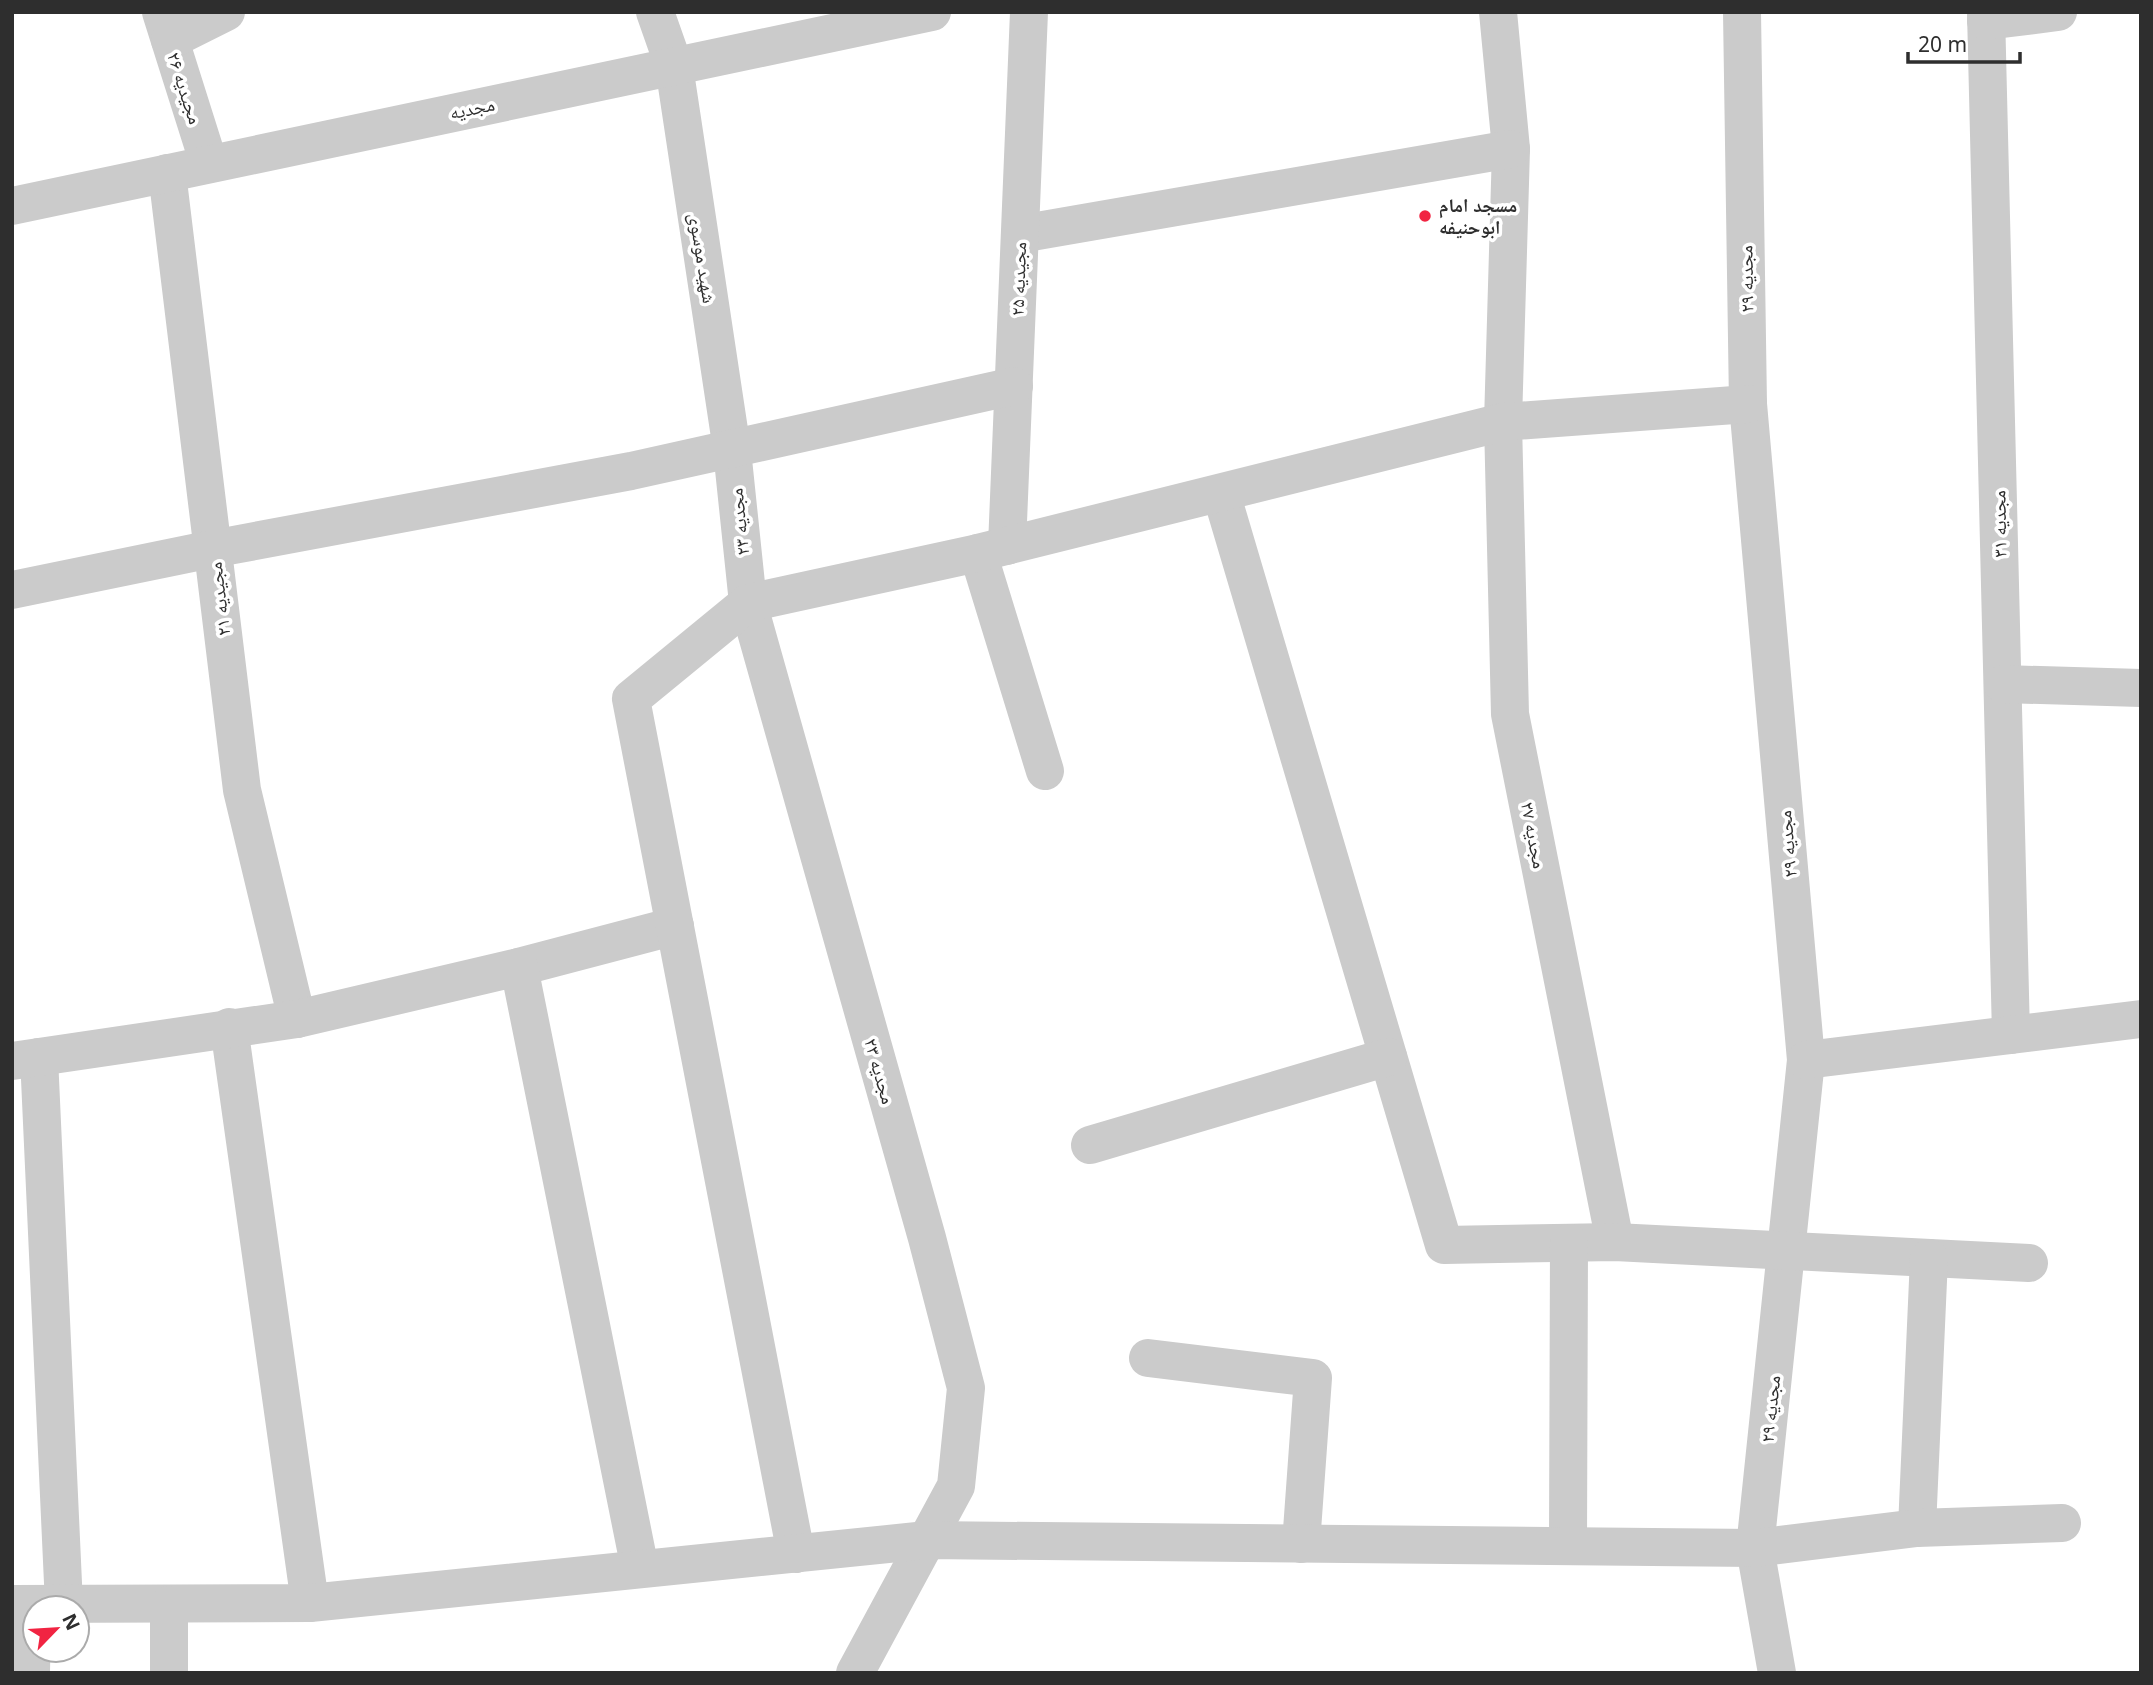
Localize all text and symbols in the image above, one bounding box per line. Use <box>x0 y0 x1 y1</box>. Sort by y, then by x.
scale bar <box>1908 21 2020 65</box>
text: 20 m <box>1918 30 1967 58</box>
street label: مجیدیه ۲۶ <box>161 49 209 127</box>
street label: مجدیه <box>447 91 497 125</box>
place label: مسجد امام ابوحنیفه <box>1439 192 1517 240</box>
marker: مسجد امام ابوحنیفه <box>1417 208 1433 224</box>
street label: شهید موسوی <box>683 211 723 305</box>
street label: مجیدیه ۲۵ <box>1004 241 1032 317</box>
street label: مجدیه ۲۹ <box>1732 245 1760 313</box>
street label: مجدیه ۲۳ <box>723 487 755 557</box>
street label: مجدیه ۳۱ <box>1985 490 2013 558</box>
street label: مجیدیه ۲۱ <box>202 561 236 637</box>
street label: مجدیه ۲۷ <box>1515 799 1553 871</box>
street label: مجدیه ۲۹ <box>1771 809 1803 879</box>
street label: مجدیه ۲۳ <box>858 1035 902 1107</box>
street label: مجدیه ۲۹ <box>1754 1374 1786 1444</box>
north arrow <box>21 1594 91 1664</box>
text: N <box>56 1609 86 1634</box>

